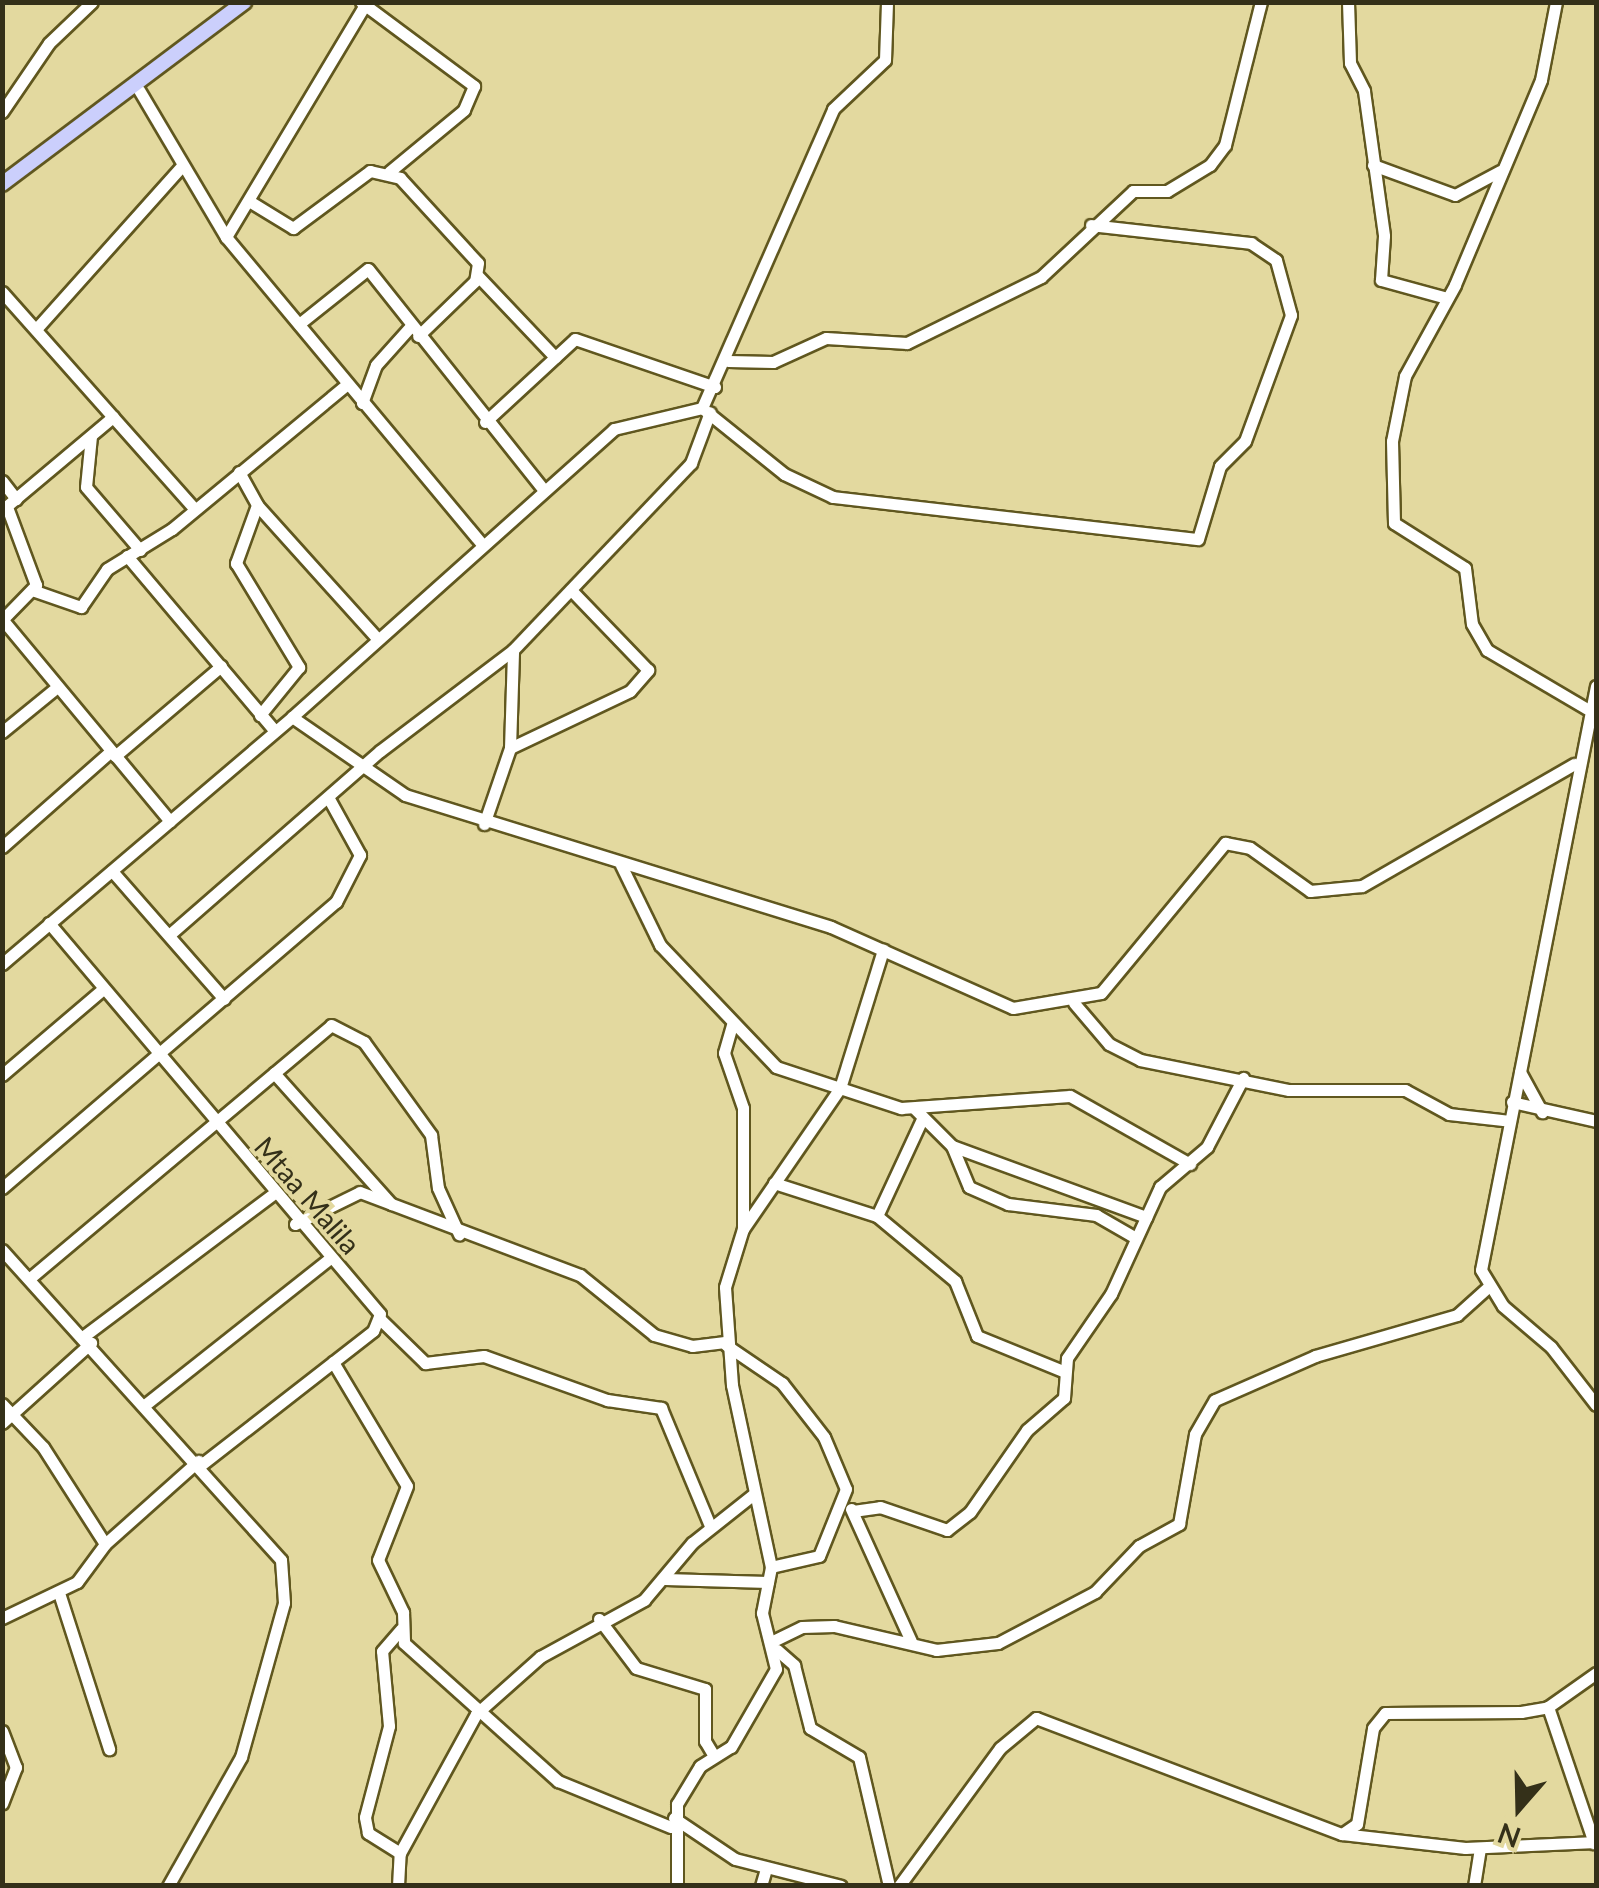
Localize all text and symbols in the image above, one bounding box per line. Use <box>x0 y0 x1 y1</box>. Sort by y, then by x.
street label: Mtaa Malila <box>248 1130 368 1260</box>
north arrow <box>1469 1758 1569 1858</box>
text: N <box>1493 1817 1525 1856</box>

